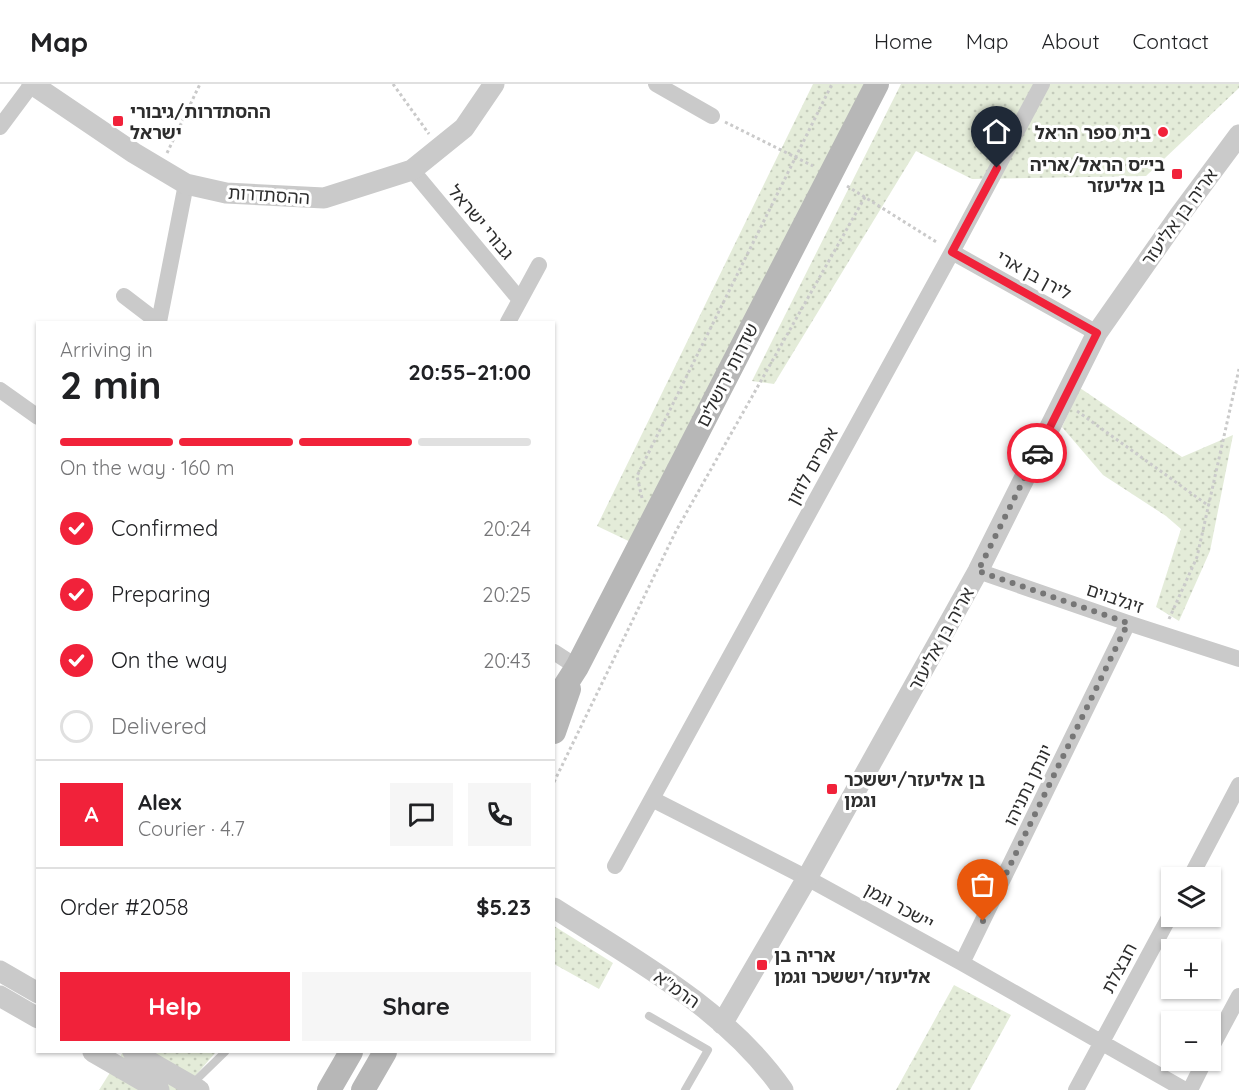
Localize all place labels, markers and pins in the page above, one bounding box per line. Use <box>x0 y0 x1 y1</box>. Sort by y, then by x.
place label: ההסתדרות/גיבורי ישראל <box>130 100 271 144</box>
pin <box>971 106 1022 168</box>
marker: ההסתדרות/גיבורי ישראל <box>111 114 125 128</box>
place label: בית ספר הראל <box>1035 121 1151 144</box>
marker: בית ספר הראל <box>1156 125 1170 139</box>
place label: בי״ס הראל/אריה בן אליעזר <box>1030 153 1165 197</box>
marker: בי״ס הראל/אריה בן אליעזר <box>1170 167 1184 181</box>
place label: בן אליעזר/יששכר וגמן <box>844 768 986 812</box>
marker: בן אליעזר/יששכר וגמן <box>825 782 839 796</box>
pin <box>957 859 1008 921</box>
place label: אריה בן אליעזר/יששכר וגמן <box>774 944 930 988</box>
marker: אריה בן אליעזר/יששכר וגמן <box>755 958 769 972</box>

